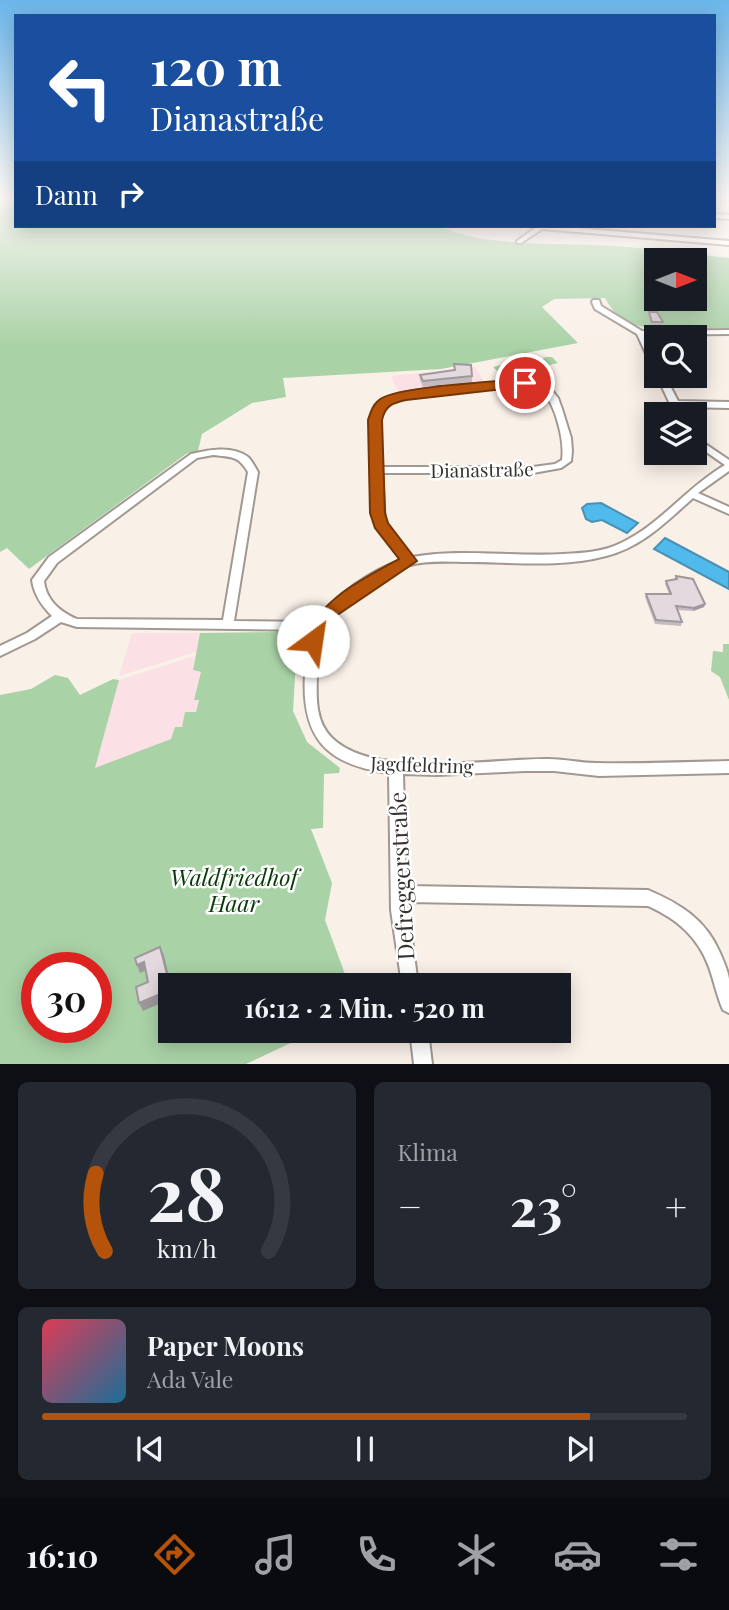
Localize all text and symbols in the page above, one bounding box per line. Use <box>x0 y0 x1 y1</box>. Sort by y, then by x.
text: 120 m <box>150 33 282 98</box>
icon: left <box>35 42 126 133</box>
text: Dianastraße <box>150 96 324 139</box>
icon: right <box>112 175 150 213</box>
text: Dann <box>35 177 98 212</box>
north arrow <box>644 248 707 312</box>
map controls <box>644 248 707 465</box>
button: search <box>644 325 707 388</box>
pin <box>495 353 555 413</box>
icon: arrive <box>506 364 544 402</box>
button: layers <box>644 402 707 465</box>
street label: Dianastraße <box>430 455 534 483</box>
position arrow <box>276 604 350 678</box>
street label: Jagdfeldring <box>369 749 474 779</box>
street label: Defreggerstraße <box>381 791 420 961</box>
park label: Waldfriedhof Haar <box>170 861 303 918</box>
speed limit sign: 30 <box>21 952 112 1043</box>
text: 16:12 · 2 Min. · 520 m <box>244 990 485 1025</box>
text: Klima <box>398 1136 458 1167</box>
text: 28 <box>147 1143 226 1240</box>
text: 23° <box>510 1171 577 1240</box>
text: − <box>398 1180 422 1231</box>
text: + <box>665 1180 687 1231</box>
text: km/h <box>157 1231 217 1264</box>
text: Paper Moons <box>147 1328 304 1363</box>
text: Ada Vale <box>147 1363 234 1394</box>
icon: previous <box>131 1430 169 1468</box>
icon: pause <box>346 1430 384 1468</box>
icon: next <box>561 1430 599 1468</box>
icon: directions <box>150 1530 199 1579</box>
icon: music <box>251 1530 300 1579</box>
icon: phone <box>352 1530 401 1579</box>
icon: climate <box>452 1530 501 1579</box>
icon: car <box>553 1530 602 1579</box>
icon: filters <box>654 1530 703 1579</box>
text: 16:10 <box>26 1533 98 1576</box>

